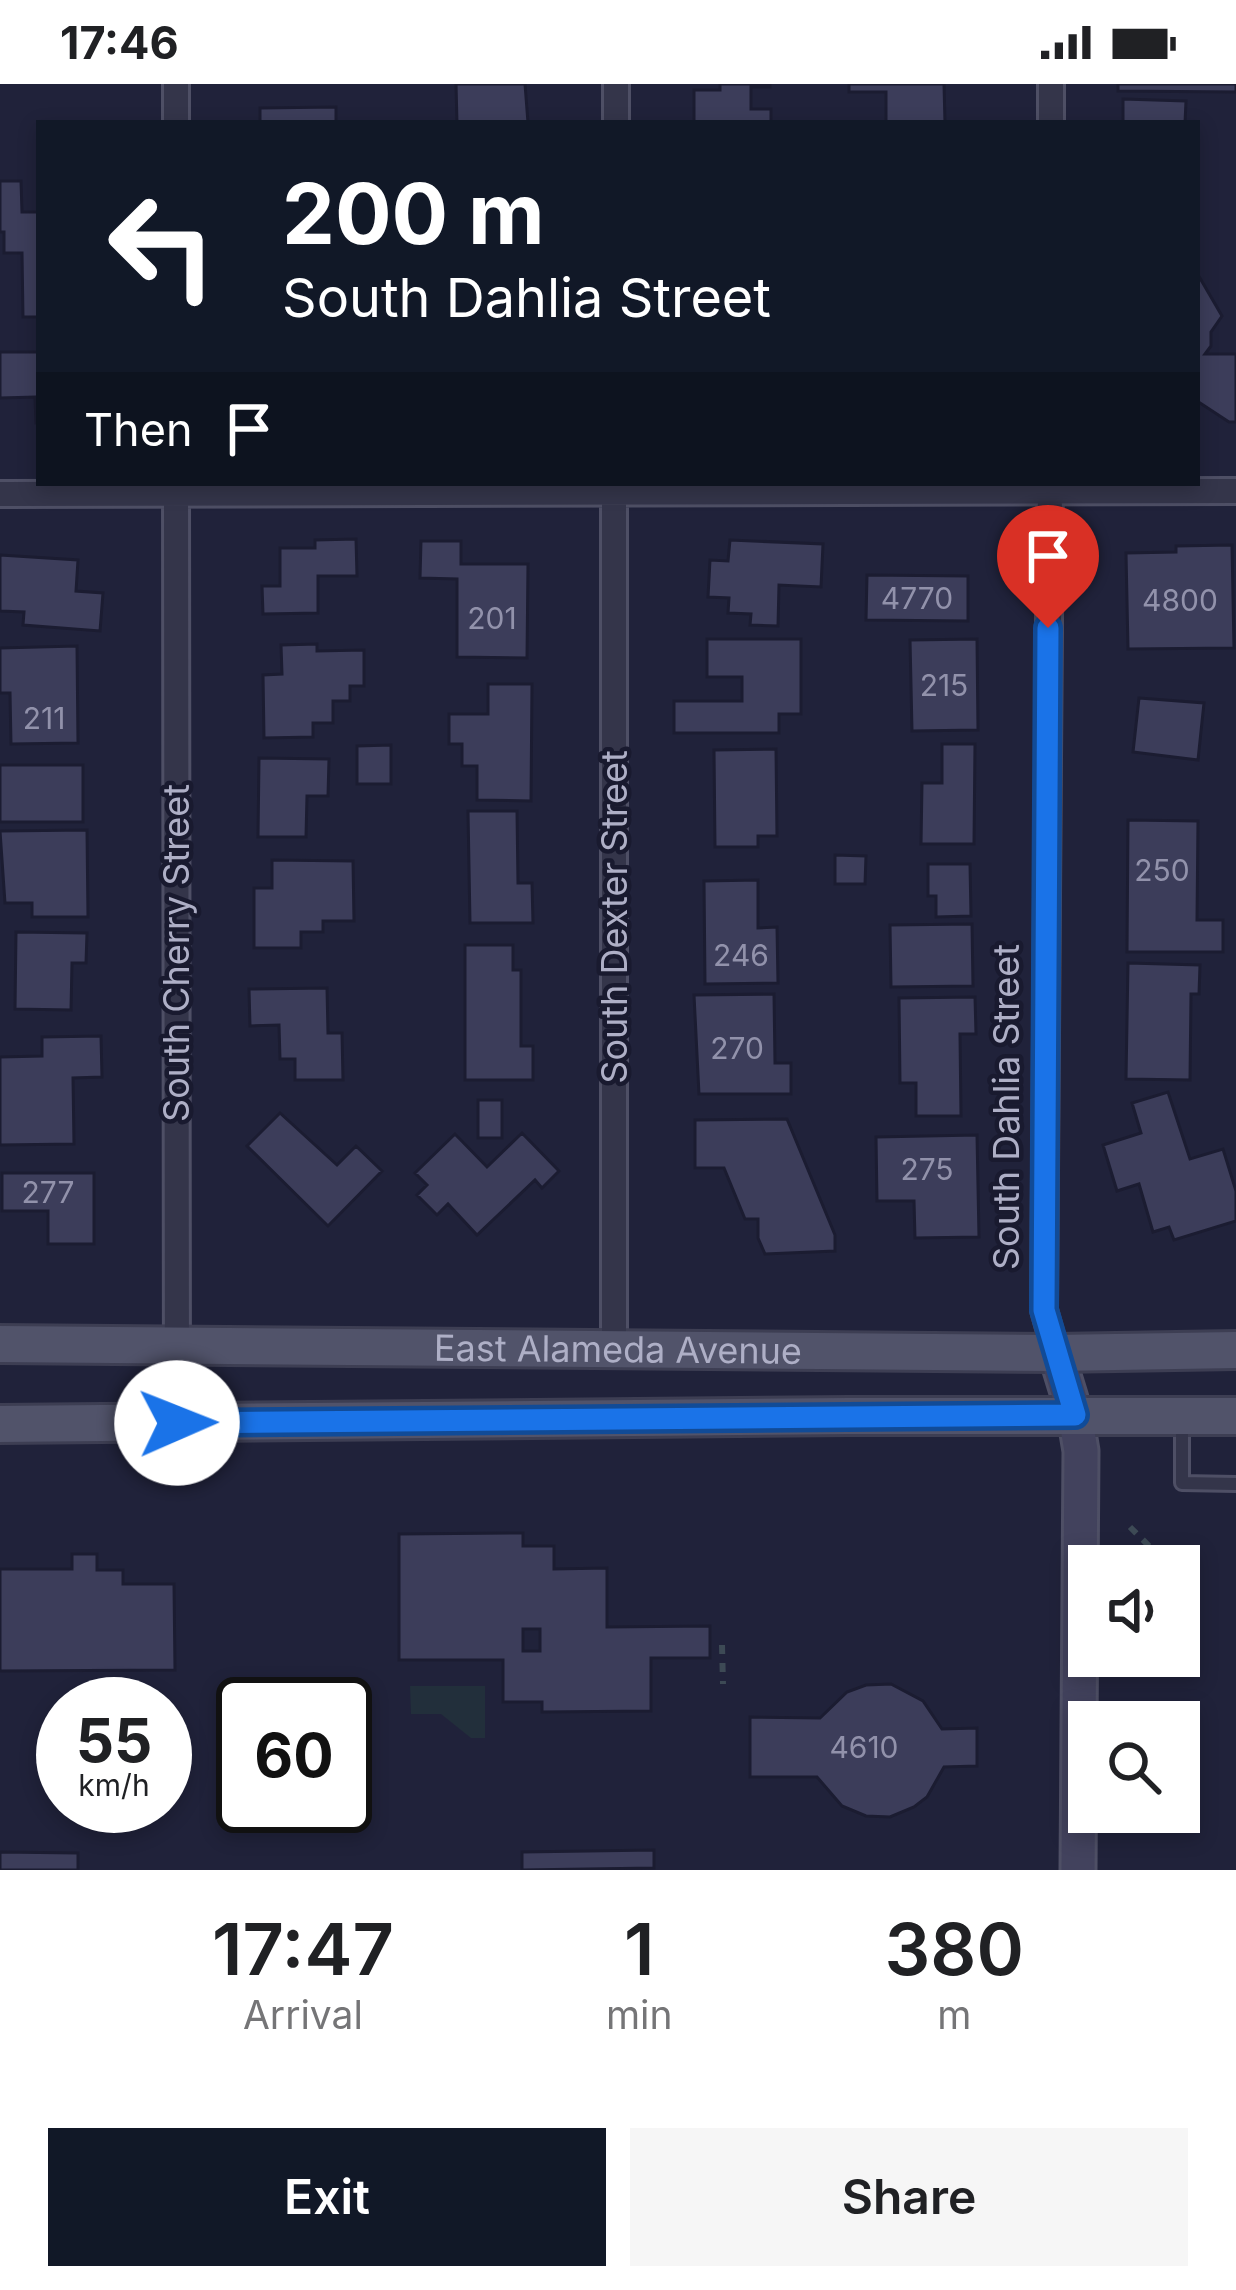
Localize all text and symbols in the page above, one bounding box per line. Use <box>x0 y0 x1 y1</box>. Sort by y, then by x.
text: 17:46 <box>60 15 179 70</box>
text: 200 m <box>282 163 545 264</box>
icon: left <box>84 168 240 324</box>
text: South Dahlia Street <box>282 265 771 330</box>
icon: arrive <box>216 396 282 462</box>
text: Then <box>84 402 192 457</box>
pin <box>997 505 1099 628</box>
icon: arrive <box>1015 523 1081 589</box>
house number: 4770 <box>881 580 953 616</box>
house number: 4800 <box>1142 582 1218 618</box>
house number: 201 <box>467 600 517 636</box>
house number: 215 <box>920 667 968 703</box>
house number: 211 <box>23 700 65 736</box>
street label: South Dexter Street <box>592 750 636 1084</box>
street label: South Cherry Street <box>154 784 198 1122</box>
house number: 250 <box>1134 852 1190 888</box>
house number: 246 <box>713 937 769 973</box>
street label: South Dahlia Street <box>984 944 1028 1270</box>
house number: 270 <box>710 1030 764 1066</box>
house number: 275 <box>900 1151 954 1187</box>
house number: 277 <box>22 1174 74 1210</box>
street label: East Alameda Avenue <box>434 1326 802 1373</box>
position arrow <box>114 1360 240 1486</box>
map controls <box>1068 1545 1200 1833</box>
button: sound <box>1068 1545 1200 1677</box>
speed limit sign: 60 <box>216 1677 372 1833</box>
button: search <box>1068 1701 1200 1833</box>
text: 55 <box>76 1704 152 1776</box>
house number: 4610 <box>829 1729 899 1765</box>
text: km/h <box>78 1767 150 1803</box>
text: 17:47 <box>212 1905 394 1992</box>
text: 1 <box>624 1905 654 1992</box>
text: 380 <box>885 1905 1024 1992</box>
text: Arrival <box>243 1991 363 2038</box>
text: min <box>606 1991 673 2038</box>
text: m <box>937 1991 971 2038</box>
button: Exit <box>48 2128 606 2266</box>
button: Share <box>630 2128 1188 2266</box>

